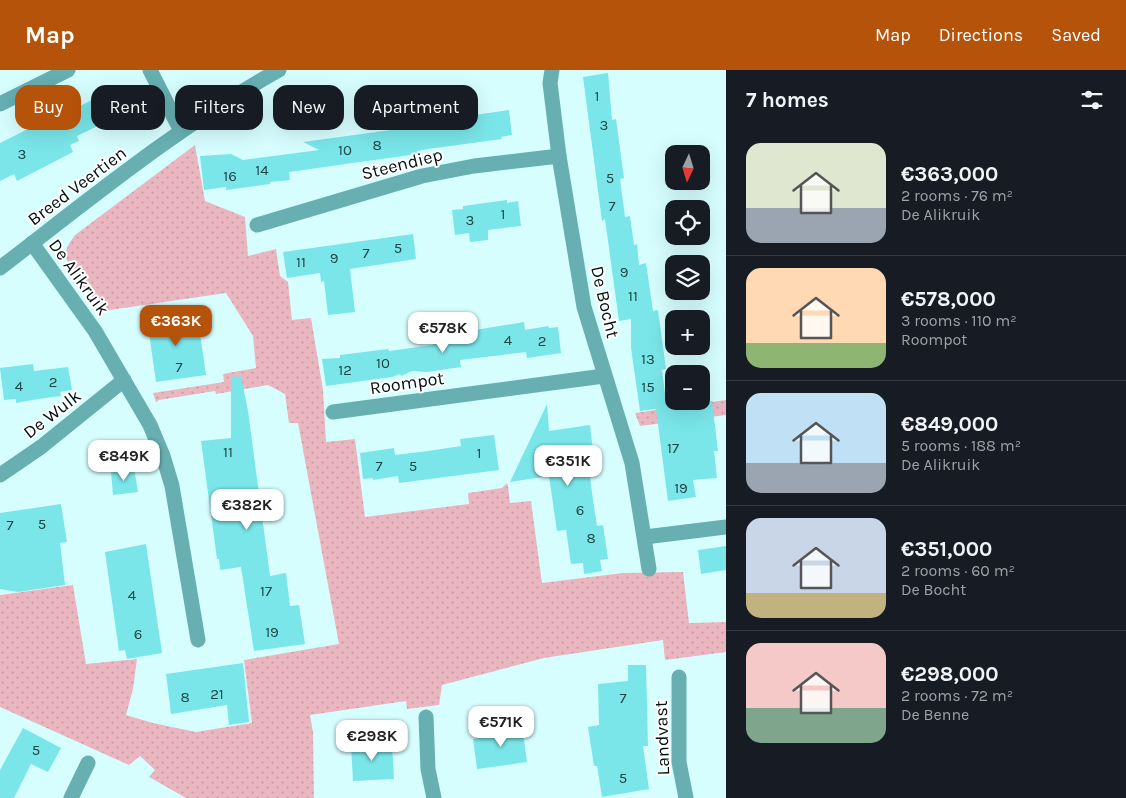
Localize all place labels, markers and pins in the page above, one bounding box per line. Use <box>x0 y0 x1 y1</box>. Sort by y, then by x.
pin: €363K <box>141 304 211 347</box>
pin: €578K <box>408 312 478 354</box>
pin: €849K <box>89 440 159 482</box>
pin: €351K <box>533 444 603 487</box>
pin: €382K <box>212 488 282 531</box>
pin: €571K <box>466 706 536 748</box>
pin: €298K <box>337 720 407 762</box>

